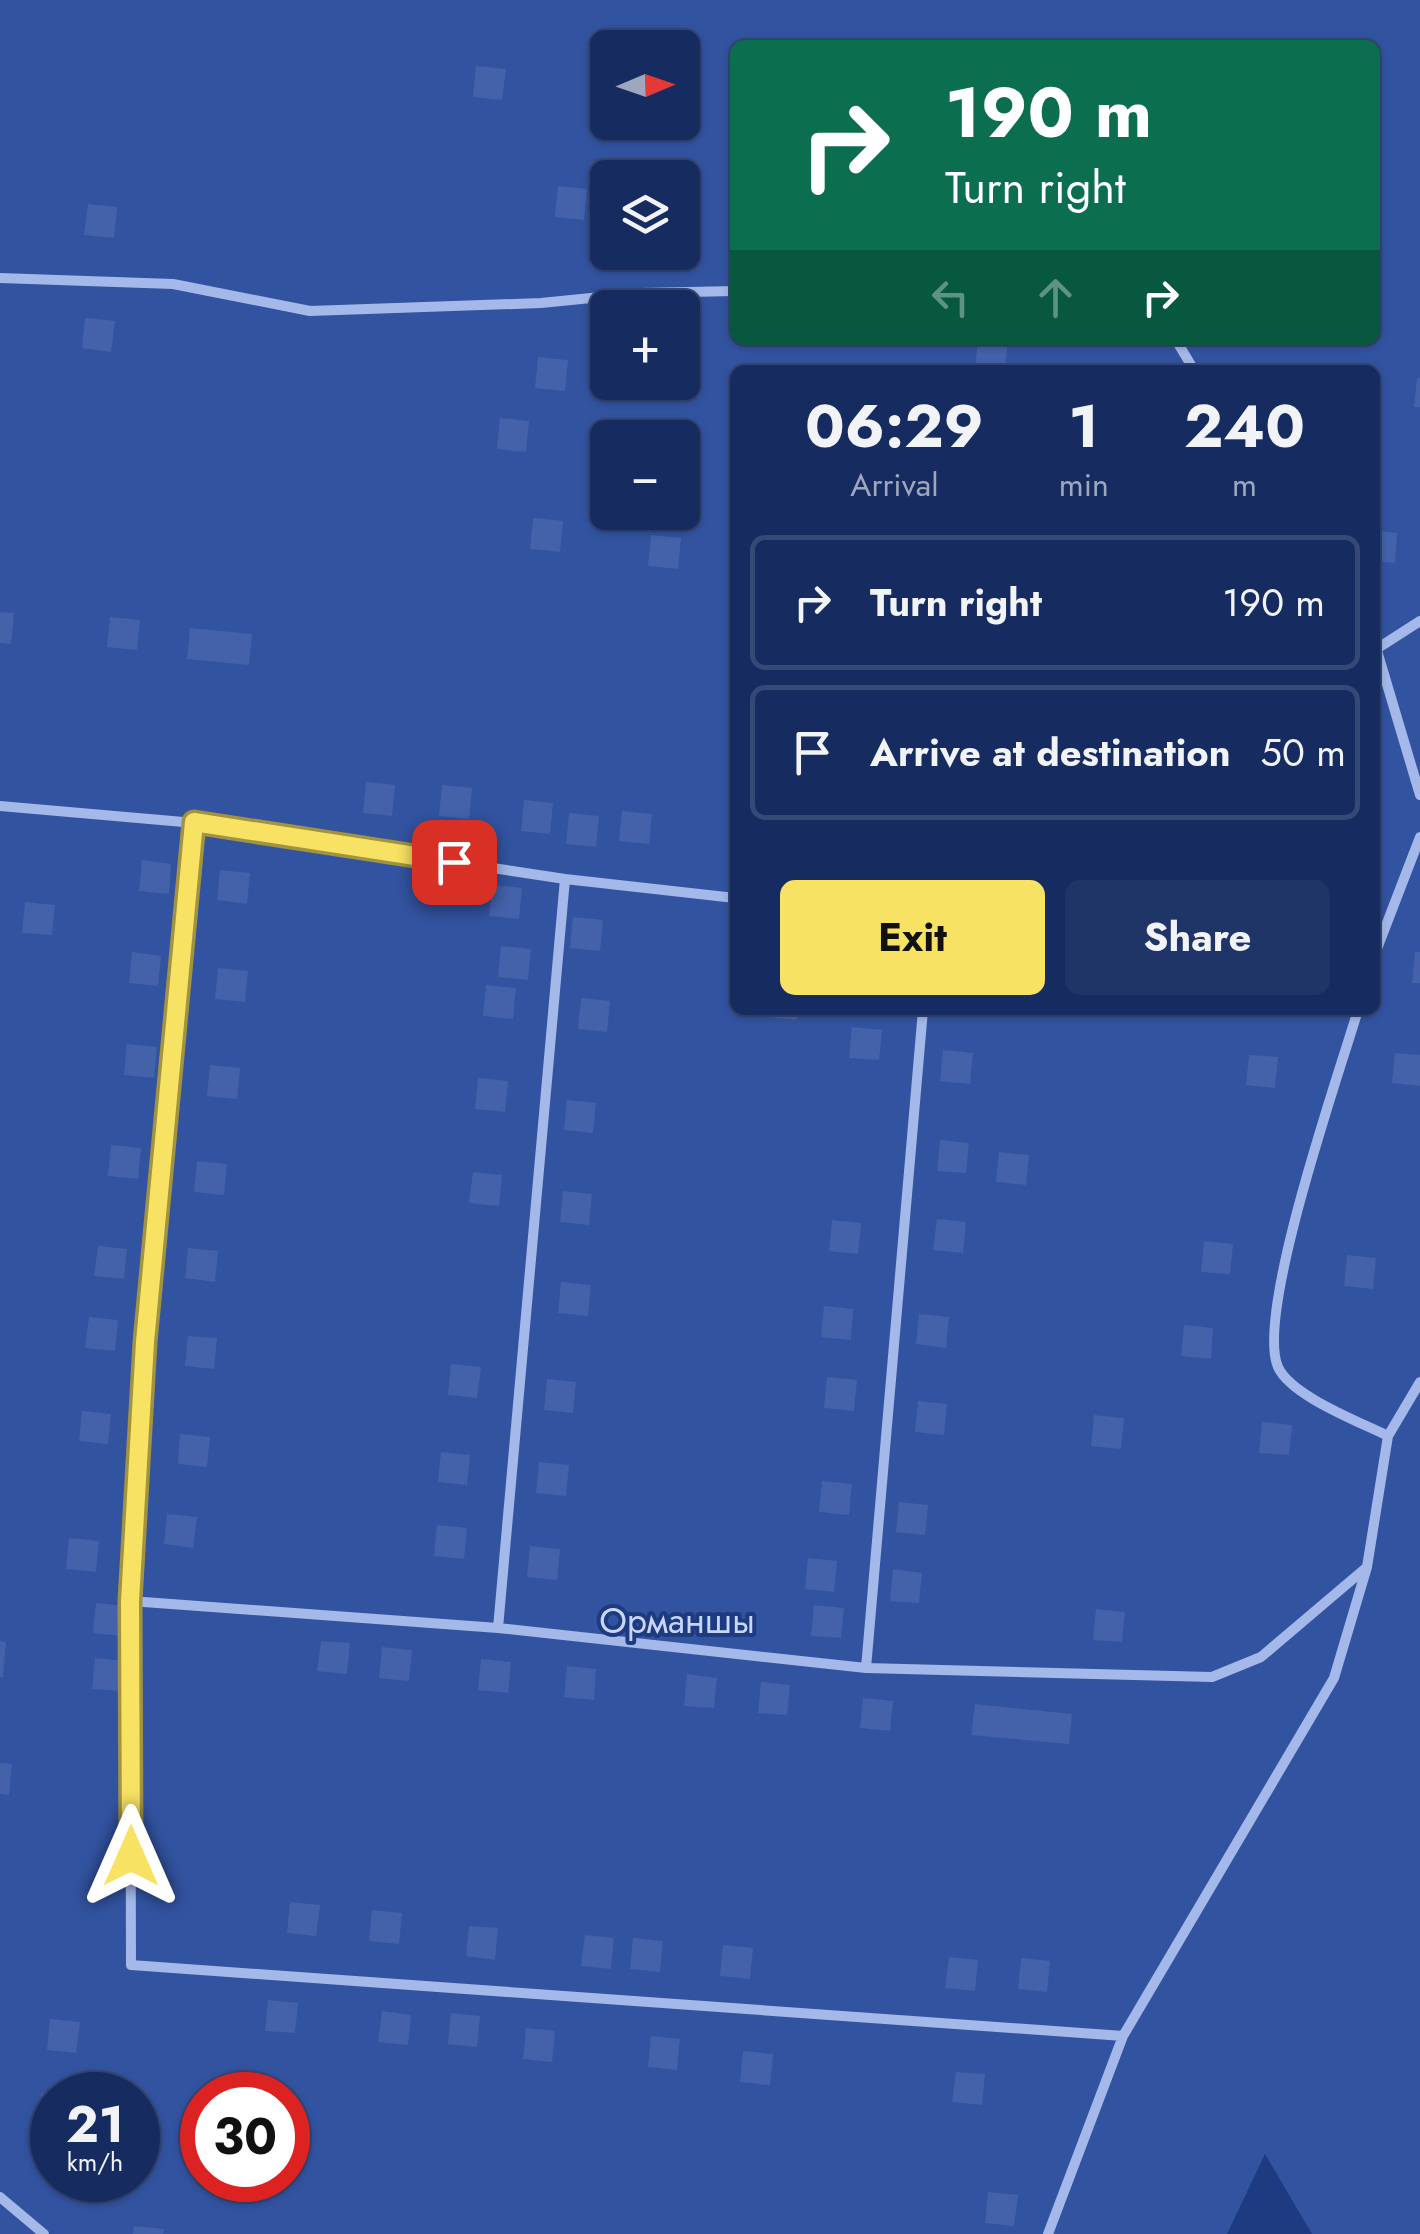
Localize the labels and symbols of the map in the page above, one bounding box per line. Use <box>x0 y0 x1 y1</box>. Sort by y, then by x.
north arrow <box>590 30 700 140</box>
pin <box>412 820 497 905</box>
park label: Орманшы <box>599 1596 755 1646</box>
position arrow <box>79 1804 183 1908</box>
speed limit sign: 30 <box>180 2072 310 2202</box>

